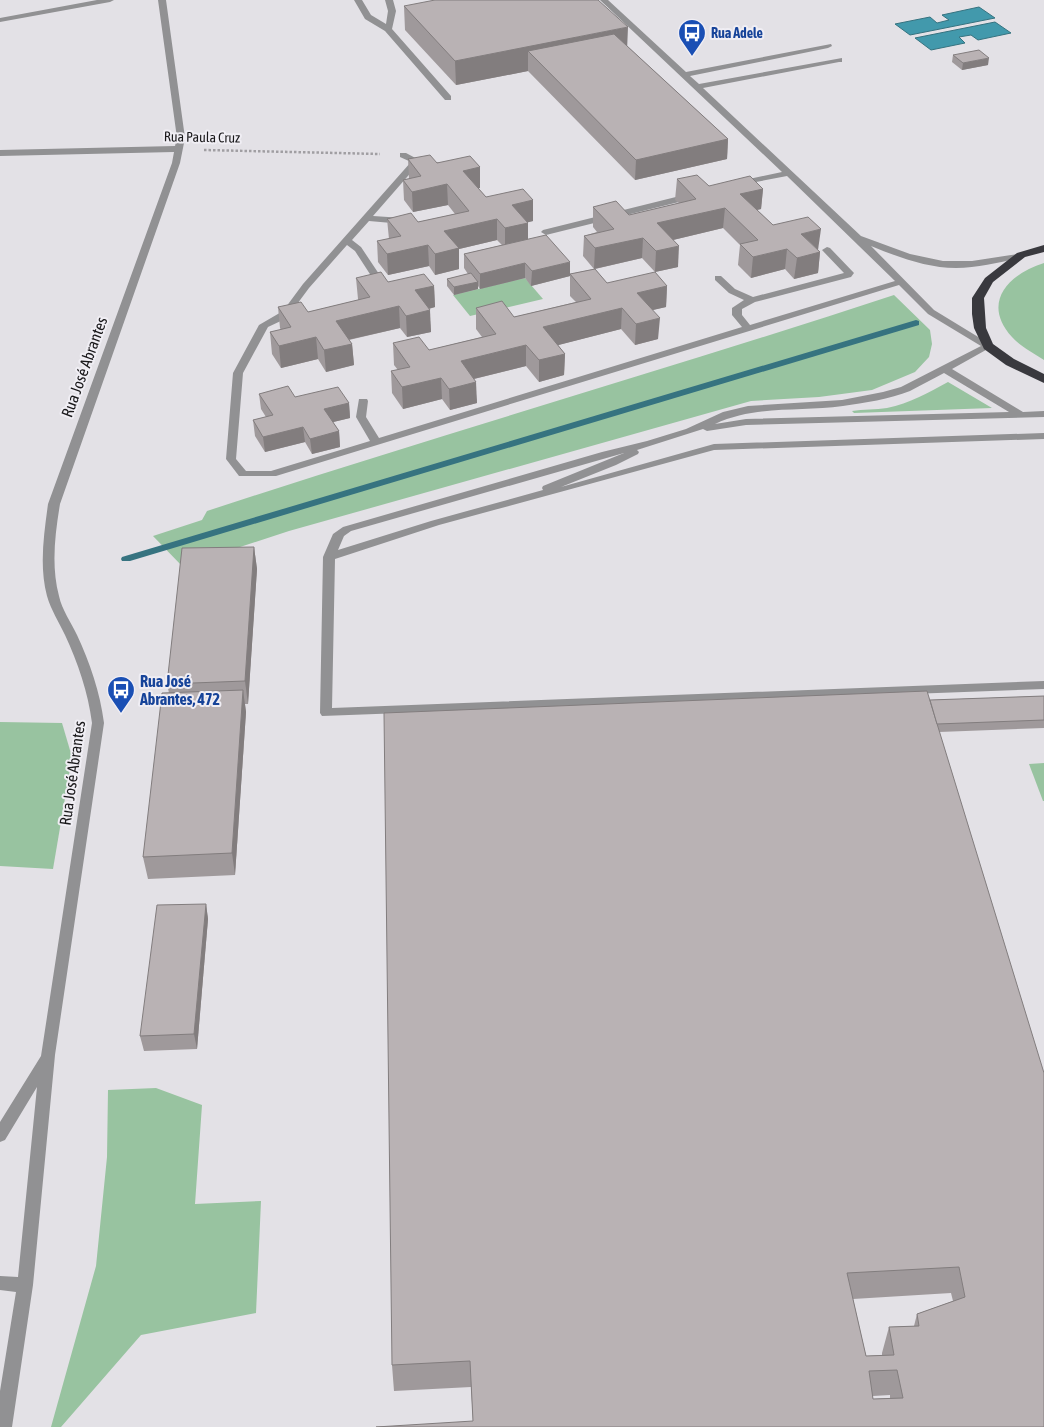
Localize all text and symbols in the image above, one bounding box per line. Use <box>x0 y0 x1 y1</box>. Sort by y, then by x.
bus stop icon: Rua Adele <box>677 18 707 57</box>
place label: Rua Adele <box>711 25 763 41</box>
street label: Rua Paula Cruz <box>164 128 240 146</box>
street label: Rua José Abrantes <box>58 314 111 420</box>
place label: Rua José Abrantes, 472 <box>139 672 220 708</box>
bus stop icon: Rua José Abrantes, 472 <box>106 675 136 714</box>
street label: Rua José Abrantes <box>56 719 88 826</box>

